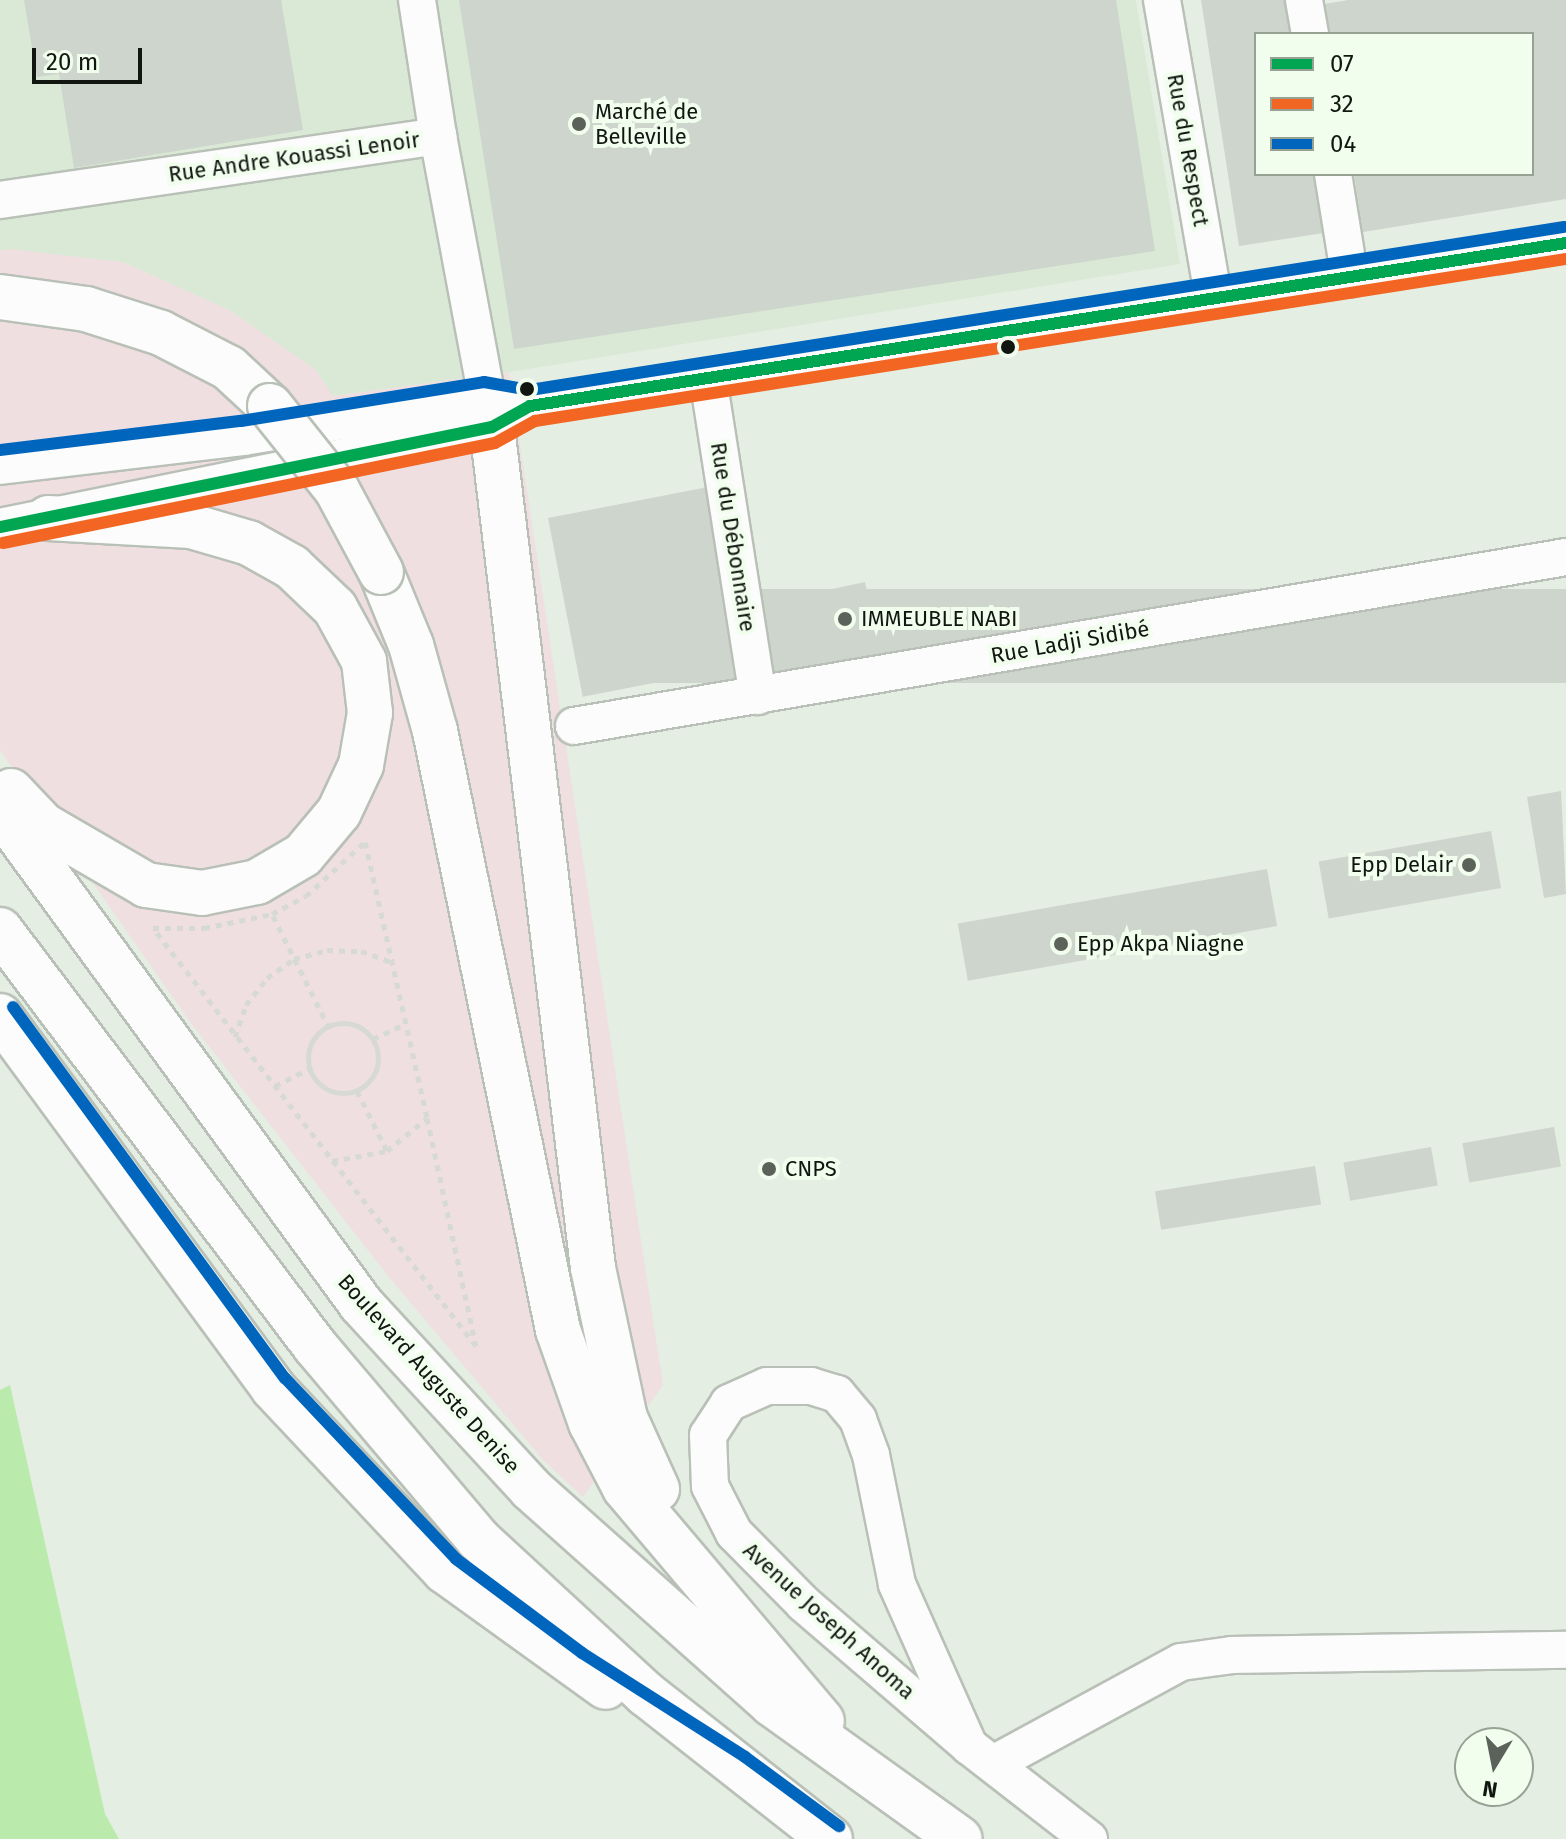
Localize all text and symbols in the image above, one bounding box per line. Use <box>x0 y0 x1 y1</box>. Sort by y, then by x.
scale bar <box>36 32 146 82</box>
legend <box>1254 32 1534 176</box>
text: 20 m <box>46 48 98 76</box>
text: 07 <box>1330 50 1354 78</box>
street label: Rue du Respect <box>1162 72 1214 228</box>
text: 32 <box>1330 90 1354 118</box>
place label: Marché de Belleville <box>595 98 698 150</box>
marker: Marché de Belleville <box>570 115 588 133</box>
street label: Rue Andre Kouassi Lenoir <box>167 126 421 188</box>
text: 04 <box>1330 130 1356 158</box>
unlabelled marker <box>1000 339 1016 355</box>
unlabelled marker <box>519 381 535 397</box>
street label: Rue du Débonnaire <box>705 440 761 634</box>
place label: IMMEUBLE NABI <box>861 606 1017 632</box>
marker: IMMEUBLE NABI <box>836 610 854 628</box>
street label: Rue Ladji Sidibé <box>989 615 1151 669</box>
place label: Epp Delair <box>1350 852 1453 878</box>
marker: Epp Delair <box>1460 856 1478 874</box>
place label: Epp Akpa Niagne <box>1077 931 1244 957</box>
marker: Epp Akpa Niagne <box>1052 935 1070 953</box>
place label: CNPS <box>785 1156 837 1182</box>
marker: CNPS <box>760 1160 778 1178</box>
street label: Boulevard Auguste Denise <box>332 1269 526 1479</box>
street label: Avenue Joseph Anoma <box>738 1537 920 1705</box>
north arrow <box>1454 1727 1534 1807</box>
text: N <box>1481 1775 1500 1804</box>

